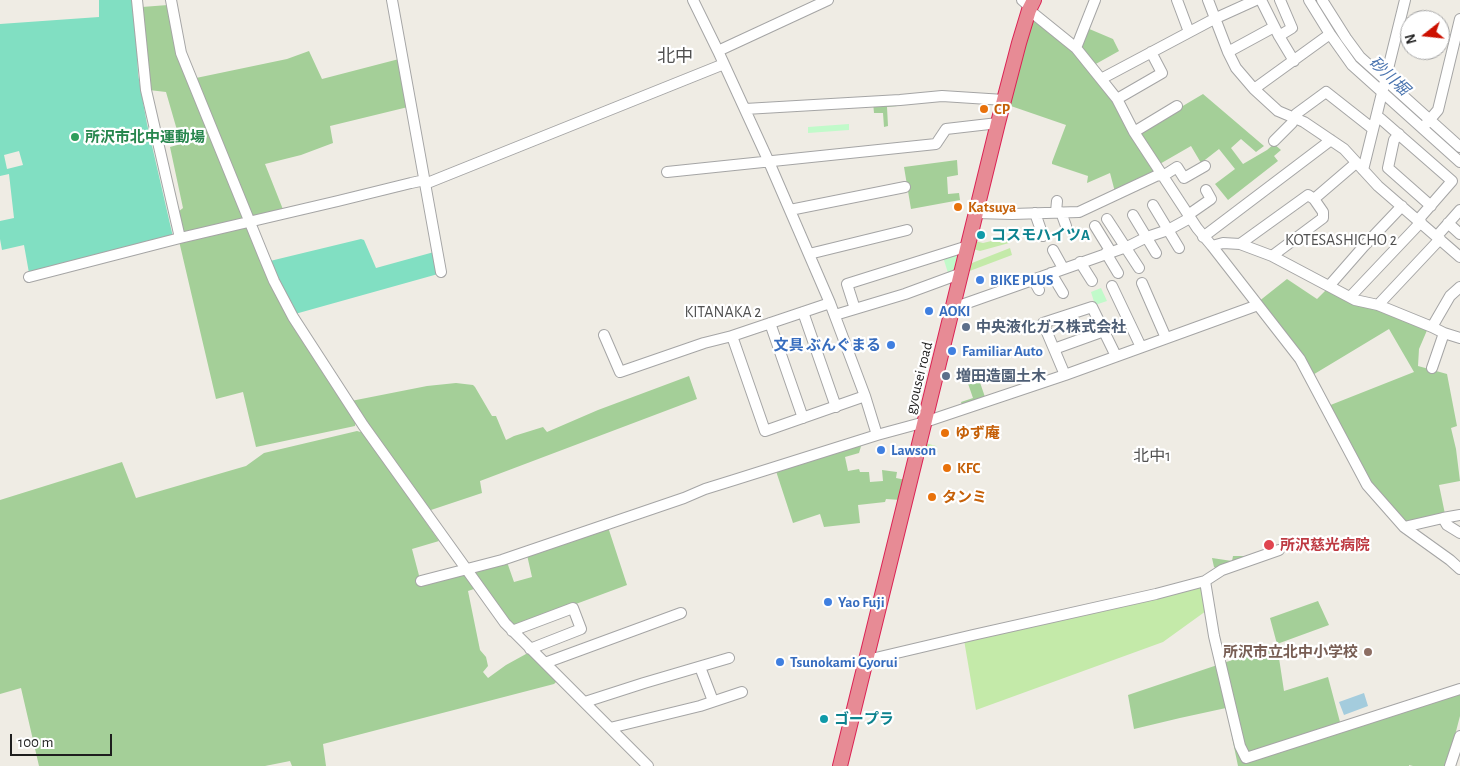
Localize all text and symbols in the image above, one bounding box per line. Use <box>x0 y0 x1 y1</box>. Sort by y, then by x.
north arrow <box>1400 10 1450 60</box>
text: N <box>1403 32 1420 45</box>
district label: 北中 <box>657 46 693 68</box>
water label: 砂川堀 <box>1365 53 1413 99</box>
place label: CP <box>994 100 1010 118</box>
marker: CP <box>978 103 990 115</box>
place label: 所沢市北中運動場 <box>85 128 205 146</box>
marker: 所沢市北中運動場 <box>69 131 81 143</box>
place label: Katsuya <box>968 198 1016 216</box>
marker: Katsuya <box>952 201 964 213</box>
place label: コスモハイツA <box>991 226 1090 244</box>
marker: コスモハイツA <box>975 229 987 241</box>
district label: KOTESASHICHO 2 <box>1276 230 1406 250</box>
place label: BIKE PLUS <box>990 271 1053 289</box>
marker: BIKE PLUS <box>974 274 986 286</box>
district label: KITANAKA 2 <box>678 302 768 322</box>
place label: AOKI <box>939 302 970 320</box>
marker: AOKI <box>923 305 935 317</box>
place label: 中央液化ガス株式会社 <box>976 318 1126 336</box>
marker: 中央液化ガス株式会社 <box>960 321 972 333</box>
place label: 文具 ぶんぐまる <box>774 336 881 354</box>
marker: 文具 ぶんぐまる <box>885 339 897 351</box>
street label: gyousei road <box>901 340 937 416</box>
place label: Familiar Auto <box>962 342 1043 360</box>
marker: Familiar Auto <box>946 345 958 357</box>
place label: 増田造園土木 <box>956 367 1046 385</box>
marker: 増田造園土木 <box>940 370 952 382</box>
place label: ゆず庵 <box>955 424 1000 442</box>
marker: ゆず庵 <box>939 427 951 439</box>
place label: Lawson <box>891 441 936 459</box>
marker: Lawson <box>875 444 887 456</box>
district label: 北中1 <box>1133 446 1171 466</box>
place label: KFC <box>957 459 980 477</box>
marker: KFC <box>941 462 953 474</box>
place label: タンミ <box>942 488 987 506</box>
marker: タンミ <box>926 491 938 503</box>
place label: 所沢慈光病院 <box>1280 536 1370 554</box>
marker: 所沢慈光病院 <box>1262 538 1276 552</box>
place label: Yao Fuji <box>838 593 885 611</box>
marker: Yao Fuji <box>822 596 834 608</box>
place label: 所沢市立北中小学校 <box>1223 643 1358 661</box>
marker: 所沢市立北中小学校 <box>1362 646 1374 658</box>
place label: Tsunokami Gyorui <box>790 653 898 671</box>
marker: Tsunokami Gyorui <box>774 656 786 668</box>
place label: ゴープラ <box>834 710 894 728</box>
marker: ゴープラ <box>818 713 830 725</box>
scale bar <box>12 724 115 756</box>
text: 100 m <box>18 735 53 750</box>

